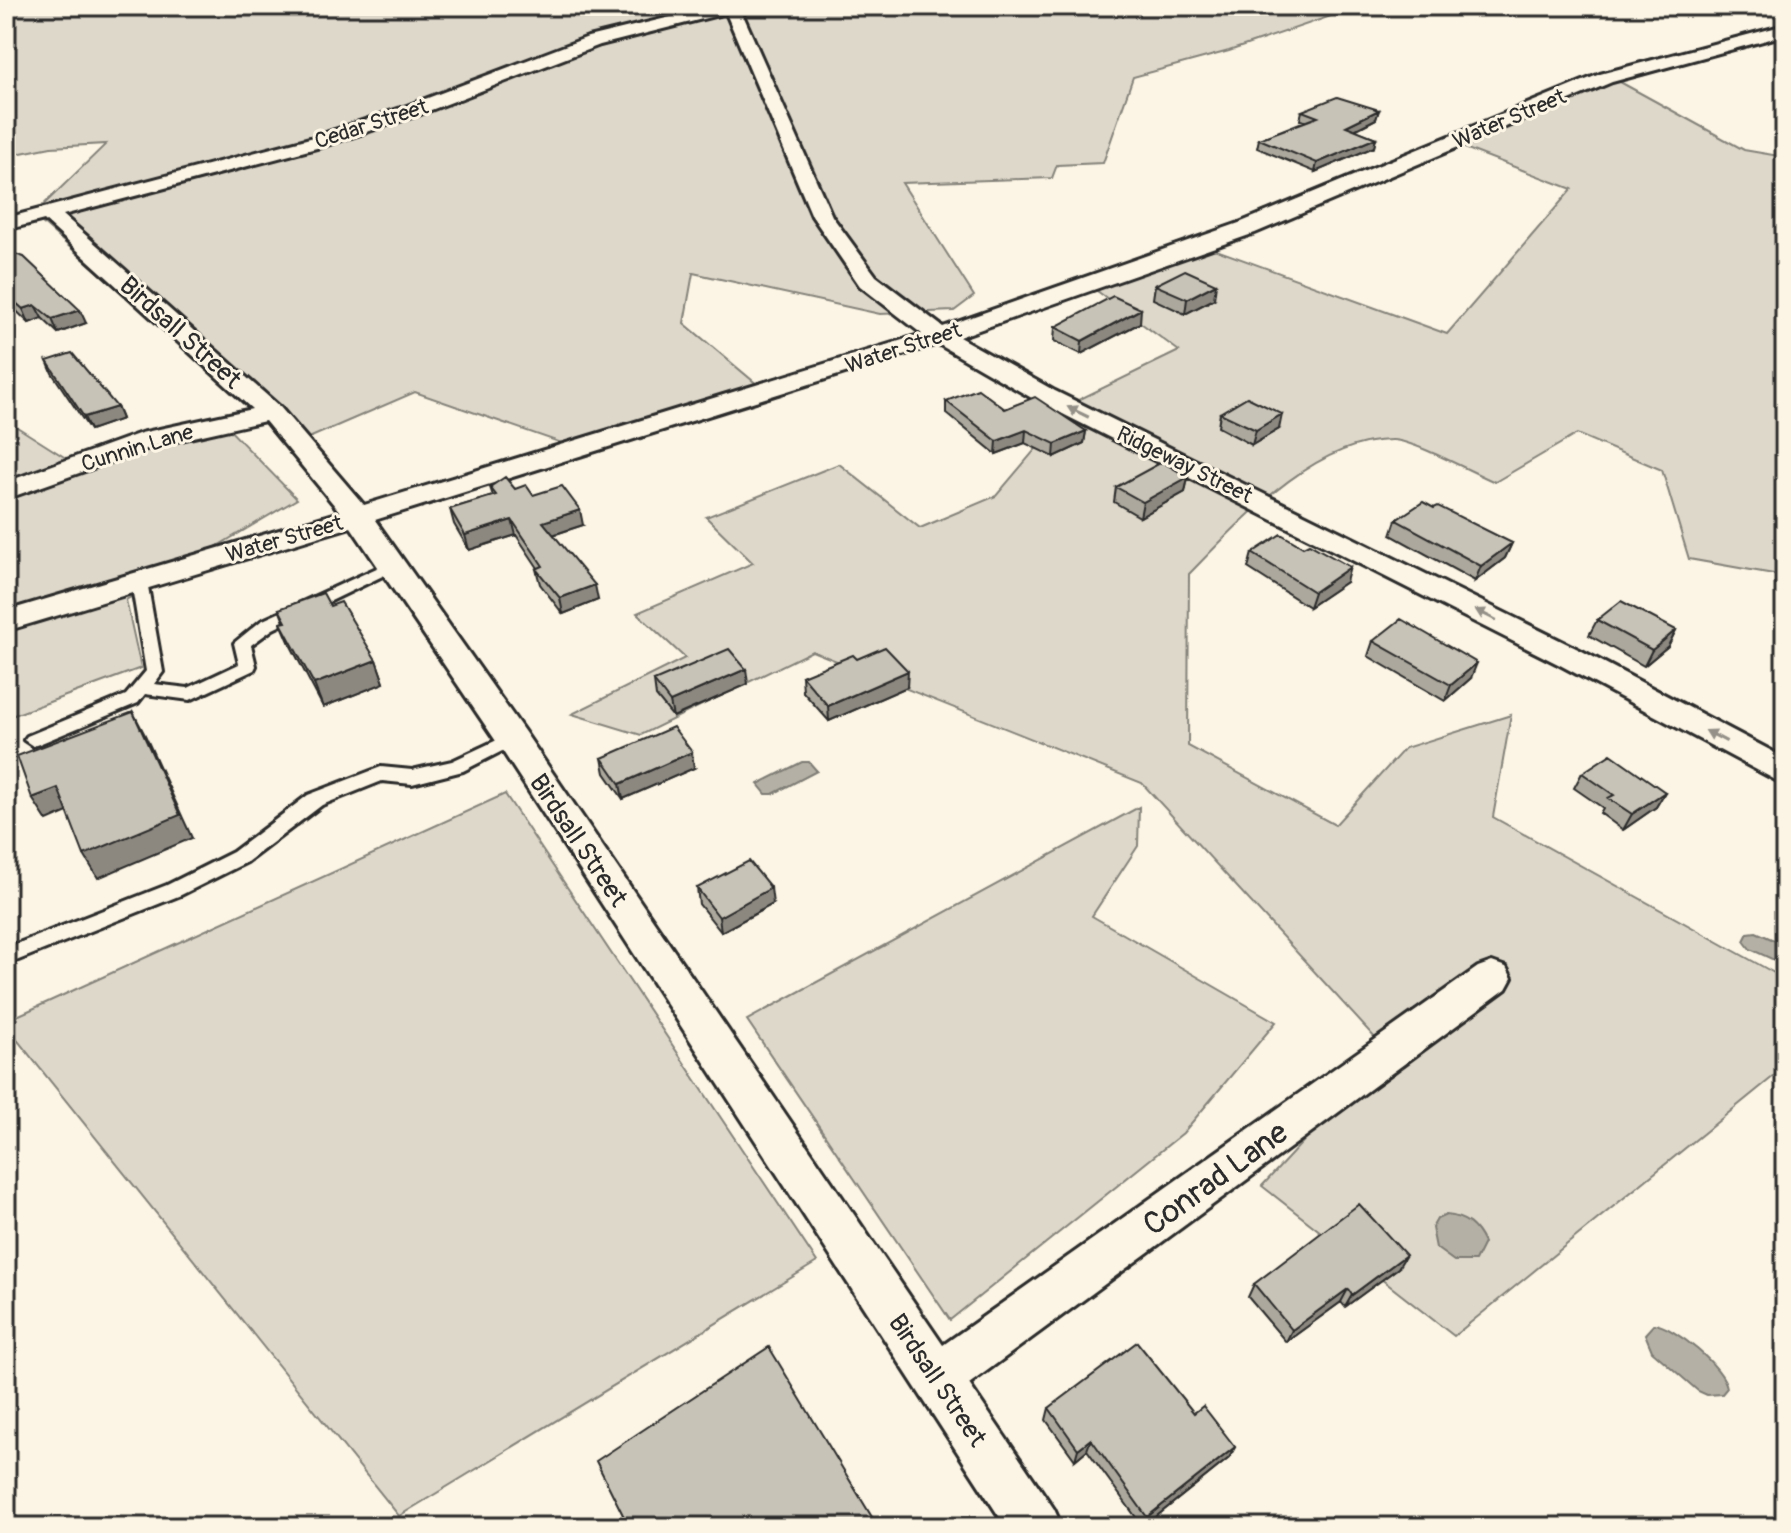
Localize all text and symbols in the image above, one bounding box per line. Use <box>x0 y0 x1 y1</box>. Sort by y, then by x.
street label: Water Street <box>1449 82 1570 155</box>
street label: Cedar Street <box>311 92 432 155</box>
street label: Birdsall Street <box>113 270 248 396</box>
street label: Water Street <box>842 316 965 380</box>
one-way arrow <box>1067 405 1090 418</box>
street label: Cunnin Lane <box>78 418 197 478</box>
street label: Ridgeway Street <box>1112 420 1257 510</box>
street label: Water Street <box>223 509 346 569</box>
one-way arrow <box>1474 609 1497 622</box>
one-way arrow <box>1705 730 1728 743</box>
street label: Birdsall Street <box>522 768 635 913</box>
street label: Conrad Lane <box>1135 1113 1296 1245</box>
street label: Birdsall Street <box>881 1308 994 1453</box>

